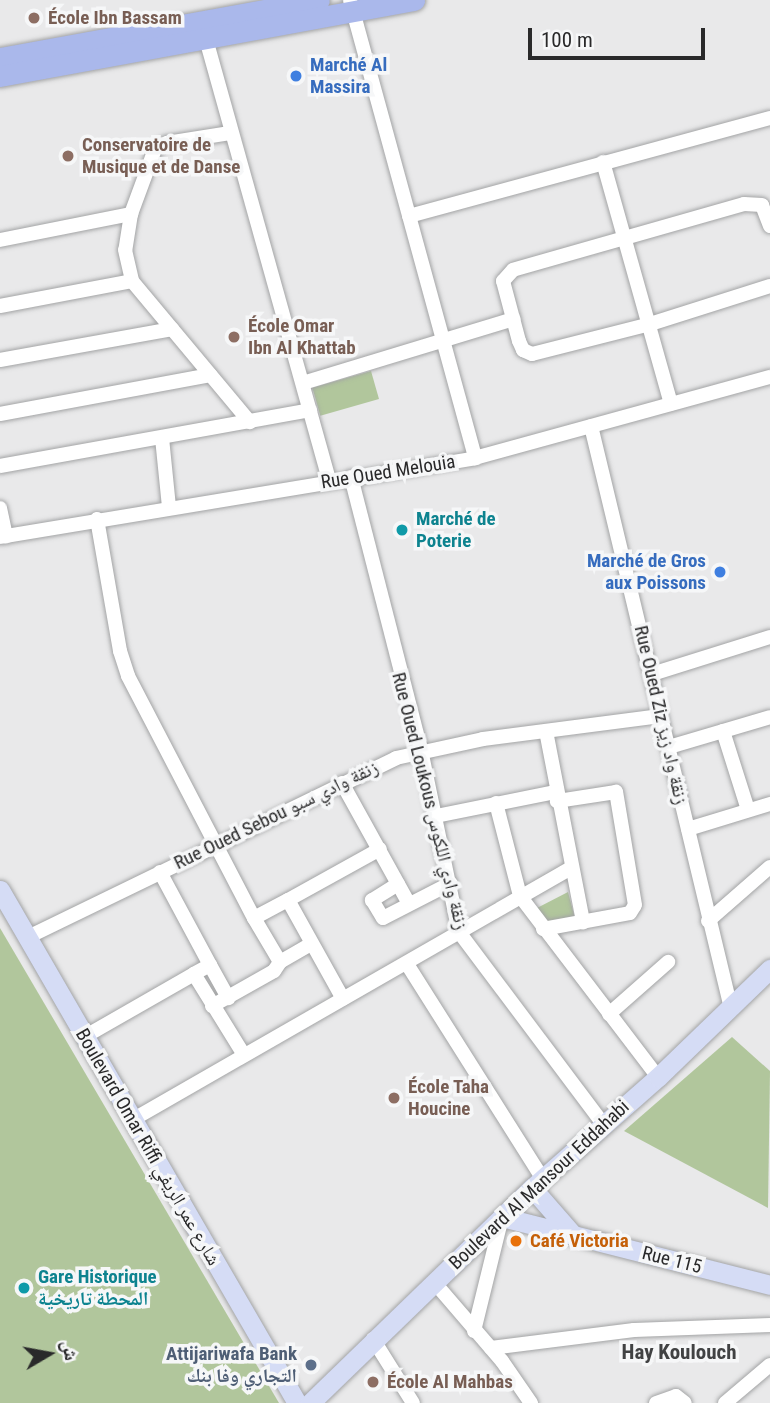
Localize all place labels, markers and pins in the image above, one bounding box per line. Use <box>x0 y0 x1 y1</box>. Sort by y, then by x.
place label: École Ibn Bassam <box>48 7 182 29</box>
marker: École Ibn Bassam <box>26 10 42 26</box>
place label: Marché Al Massira <box>310 54 387 98</box>
marker: Marché Al Massira <box>288 68 304 84</box>
place label: Conservatoire de Musique et de Danse <box>82 134 240 178</box>
marker: Conservatoire de Musique et de Danse <box>60 148 76 164</box>
place label: École Omar Ibn Al Khattab <box>248 315 356 359</box>
marker: École Omar Ibn Al Khattab <box>226 329 242 345</box>
place label: Marché de Poterie <box>416 508 496 552</box>
marker: Marché de Poterie <box>394 522 410 538</box>
place label: Marché de Gros aux Poissons <box>587 550 706 594</box>
marker: Marché de Gros aux Poissons <box>712 564 728 580</box>
place label: École Taha Houcine <box>408 1076 490 1120</box>
marker: École Taha Houcine <box>386 1090 402 1106</box>
place label: Café Victoria <box>530 1230 629 1252</box>
marker: Café Victoria <box>508 1233 524 1249</box>
place label: Gare Historique المحطة تاريخية <box>38 1266 157 1310</box>
marker: Gare Historique المحطة تاريخية <box>16 1280 32 1296</box>
place label: Attijariwafa Bank التجاري وفا بنك <box>166 1343 297 1387</box>
marker: Attijariwafa Bank التجاري وفا بنك <box>303 1357 319 1373</box>
place label: École Al Mahbas <box>387 1371 513 1393</box>
marker: École Al Mahbas <box>365 1374 381 1390</box>

